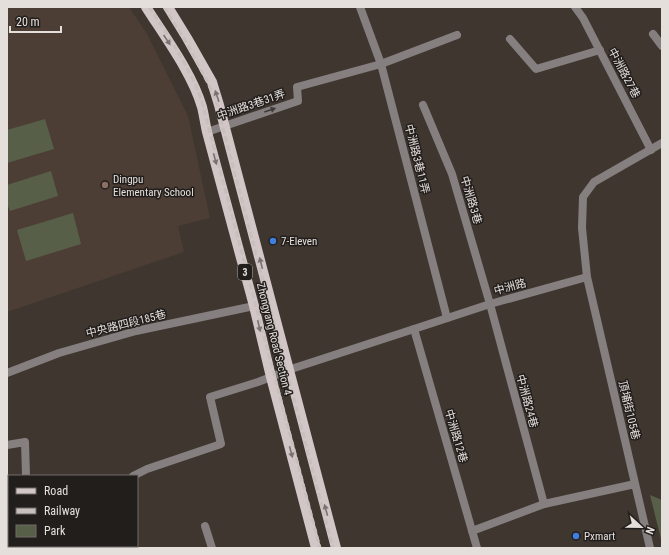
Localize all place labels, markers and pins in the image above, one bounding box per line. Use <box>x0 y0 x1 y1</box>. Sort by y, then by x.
place label: Dingpu Elementary School <box>113 173 194 199</box>
marker: Dingpu Elementary School <box>100 180 110 190</box>
place label: 7-Eleven <box>281 235 317 248</box>
marker: 7-Eleven <box>268 236 278 246</box>
place label: Pxmart <box>584 530 615 543</box>
marker: Pxmart <box>571 531 581 541</box>

